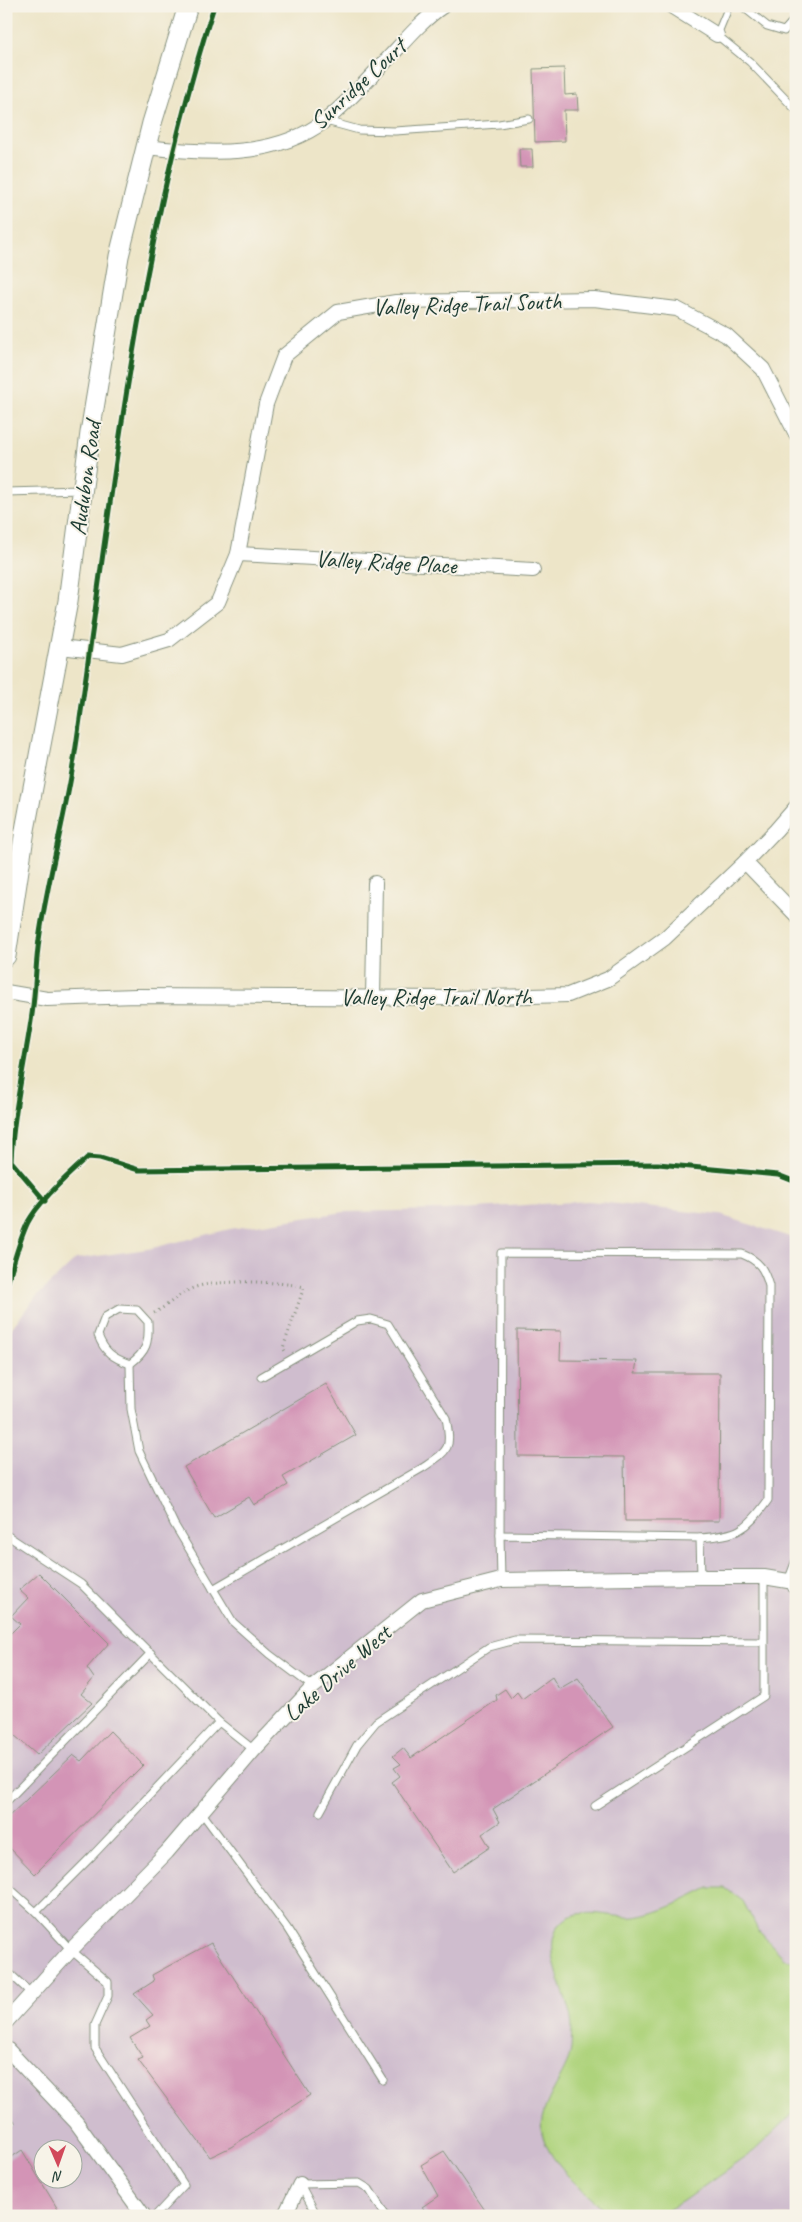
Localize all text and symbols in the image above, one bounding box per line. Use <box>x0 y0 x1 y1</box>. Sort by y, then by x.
street label: Sunridge Court <box>304 30 415 136</box>
street label: Valley Ridge Trail South <box>372 286 563 322</box>
street label: Audubon Road <box>62 416 108 537</box>
street label: Valley Ridge Place <box>315 543 459 581</box>
street label: Valley Ridge Trail North <box>340 982 534 1012</box>
street label: Lake Drive West <box>277 1617 399 1728</box>
north arrow <box>32 2140 82 2190</box>
text: N <box>51 2168 63 2185</box>

